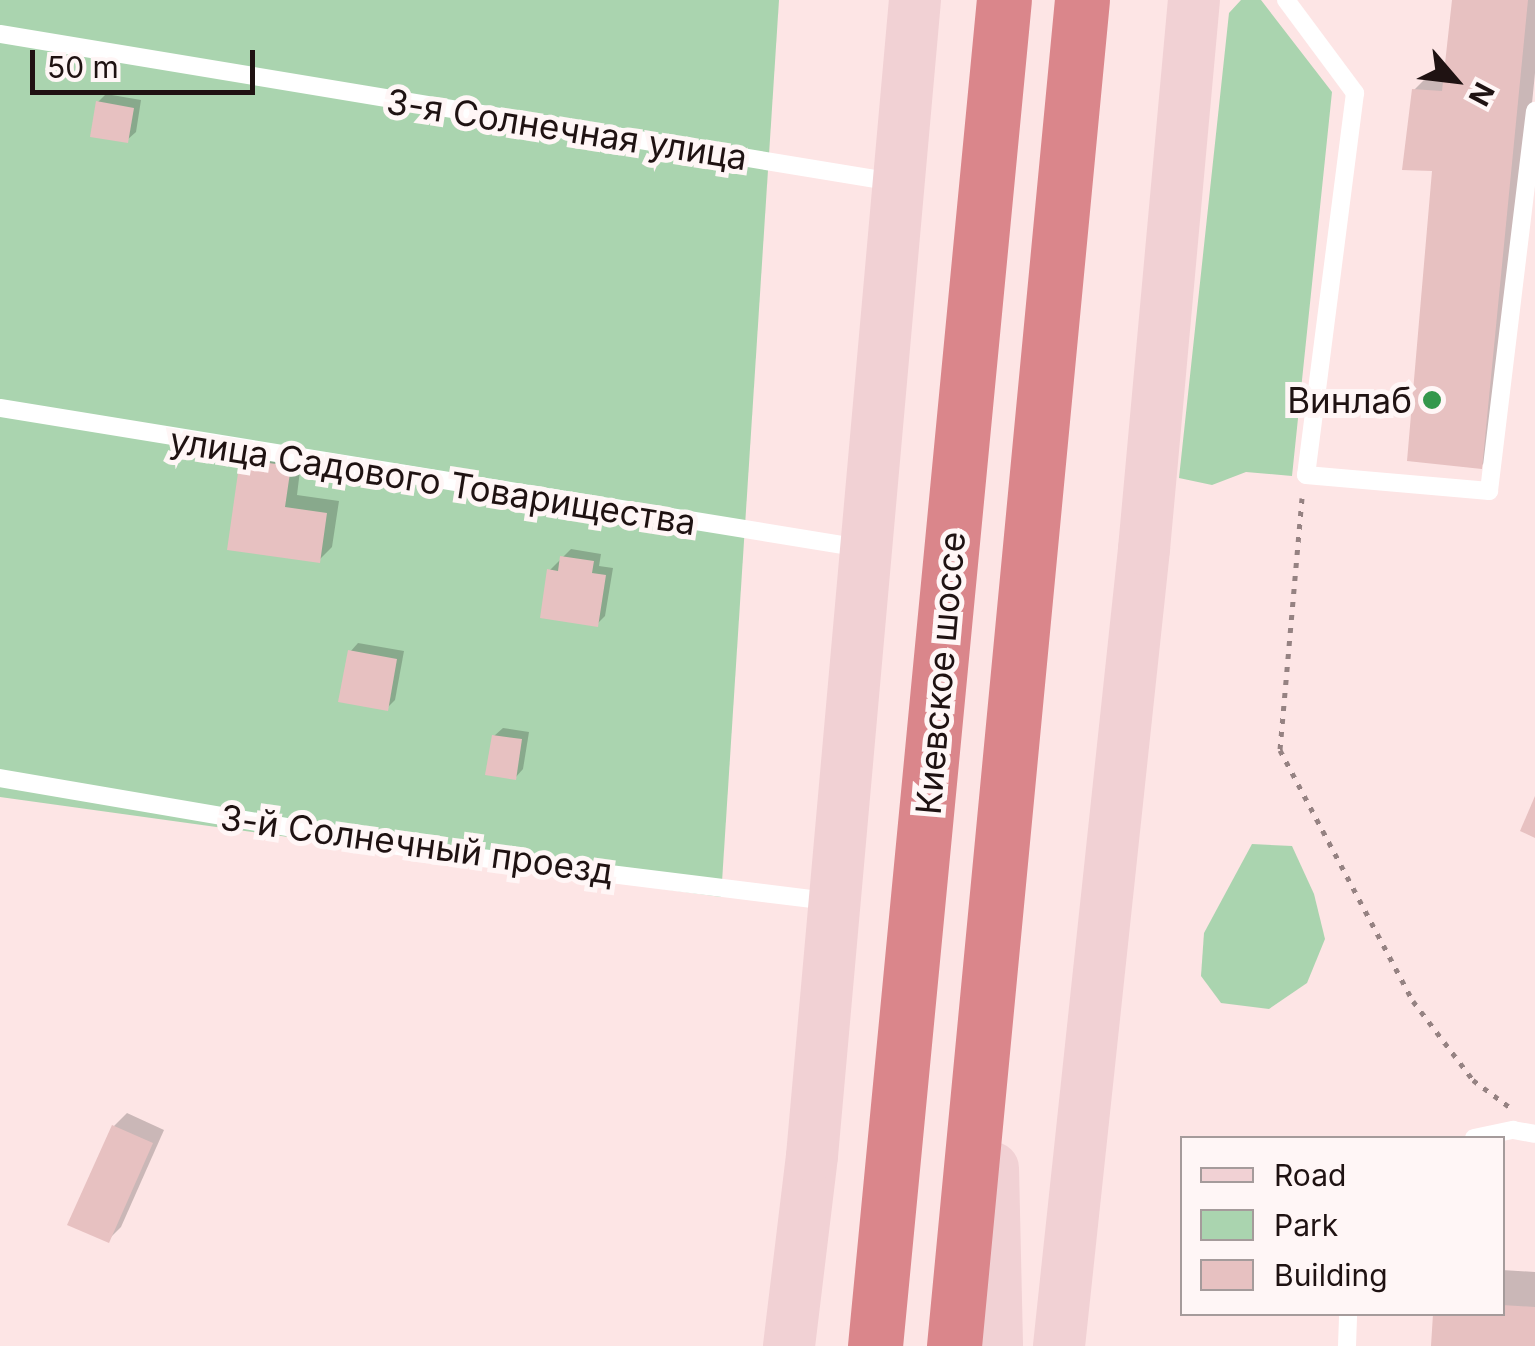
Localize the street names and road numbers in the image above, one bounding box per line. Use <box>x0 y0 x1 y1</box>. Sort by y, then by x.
street label: 3-я Солнечная улица <box>384 80 750 178</box>
street label: улица Садового Товарищества <box>167 419 699 543</box>
street label: Киевское шоссе <box>907 530 973 816</box>
street label: 3-й Солнечный проезд <box>218 796 616 892</box>

